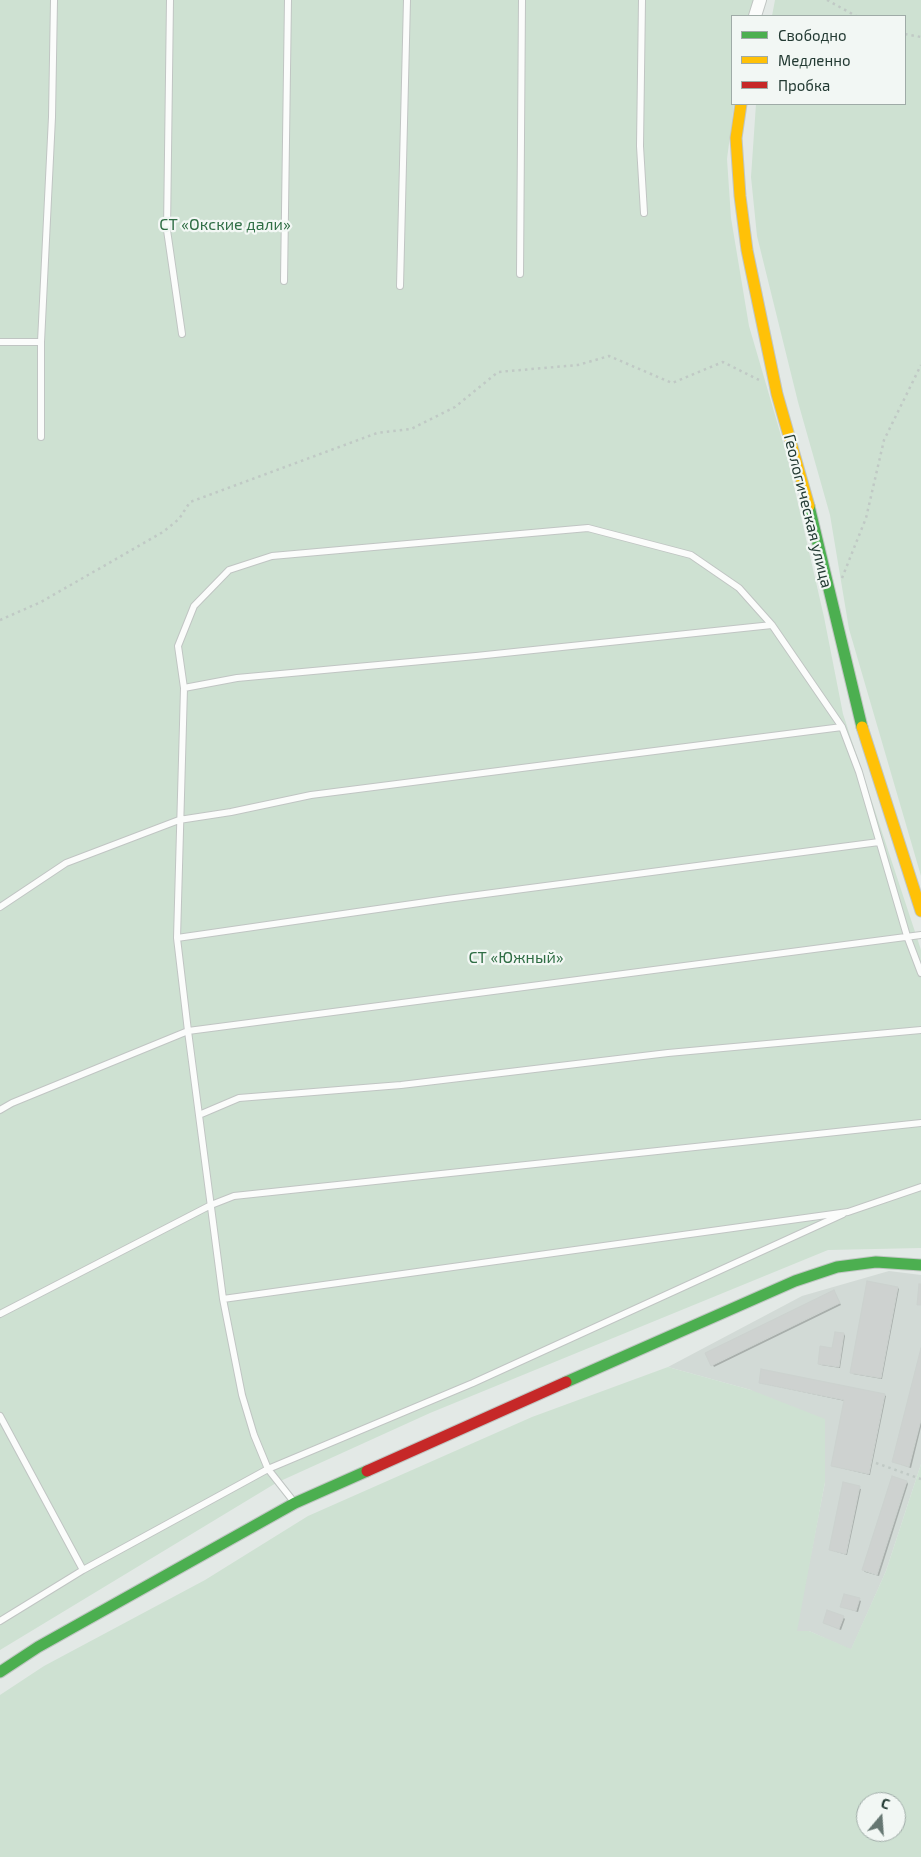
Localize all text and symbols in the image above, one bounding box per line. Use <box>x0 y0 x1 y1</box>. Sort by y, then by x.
legend <box>731 15 906 105</box>
text: Свободно <box>778 26 847 44</box>
text: Медленно <box>778 51 851 69</box>
text: Пробка <box>778 76 830 94</box>
park label: СТ «Окские дали» <box>159 215 291 235</box>
street label: Геологическая улица <box>780 432 836 590</box>
park label: СТ «Южный» <box>468 948 564 968</box>
north arrow <box>856 1792 906 1842</box>
text: С <box>879 1794 892 1813</box>

